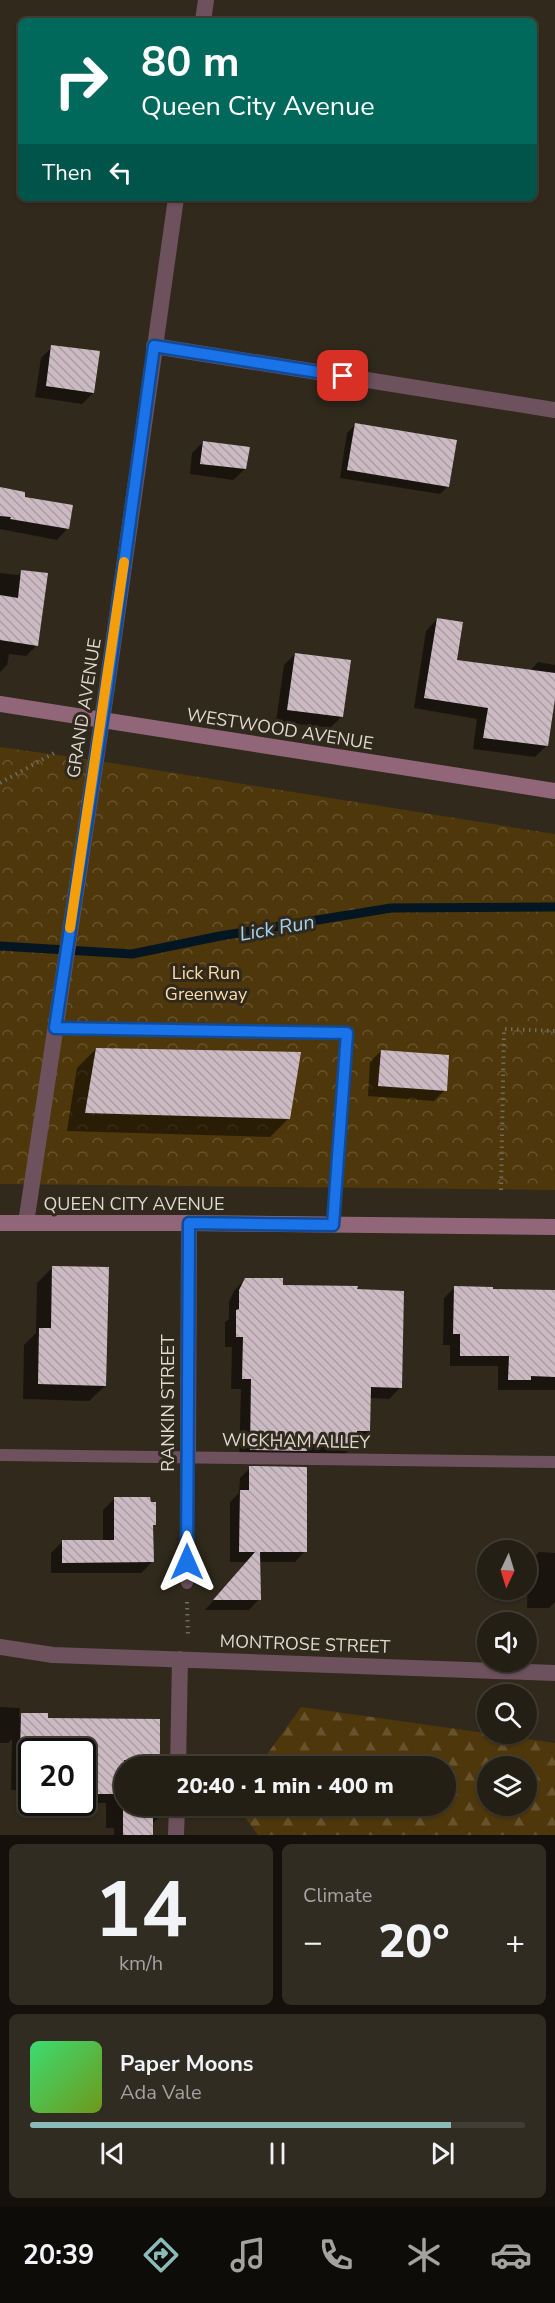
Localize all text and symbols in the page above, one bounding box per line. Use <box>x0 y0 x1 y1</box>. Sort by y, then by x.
text: 80 m <box>141 34 240 91</box>
icon: right <box>42 42 120 120</box>
text: Queen City Avenue <box>141 88 375 125</box>
icon: left <box>104 156 137 189</box>
text: Then <box>42 158 92 188</box>
pin <box>317 350 368 401</box>
icon: arrive <box>326 359 359 392</box>
street label: GRAND AVENUE <box>61 636 107 780</box>
street label: WESTWOOD AVENUE <box>185 702 375 756</box>
water label: Lick Run <box>237 908 317 948</box>
park label: Lick Run Greenway <box>165 961 248 1006</box>
street label: QUEEN CITY AVENUE <box>44 1192 224 1216</box>
street label: RANKIN STREET <box>156 1334 180 1472</box>
street label: WICKHAM ALLEY <box>222 1428 371 1454</box>
position arrow <box>155 1530 219 1594</box>
north arrow <box>477 1540 537 1600</box>
map controls <box>477 1540 537 1816</box>
button: sound <box>477 1612 537 1672</box>
street label: MONTROSE STREET <box>219 1629 391 1659</box>
button: search <box>477 1684 537 1744</box>
speed limit sign: 20 <box>18 1738 96 1816</box>
button: layers <box>477 1756 537 1816</box>
text: 20:40 · 1 min · 400 m <box>176 1771 394 1801</box>
text: 14 <box>94 1857 188 1964</box>
text: Climate <box>303 1882 372 1909</box>
text: 20° <box>378 1912 450 1973</box>
text: − <box>303 1920 323 1965</box>
text: + <box>505 1920 525 1965</box>
text: km/h <box>119 1950 163 1977</box>
text: Paper Moons <box>120 2049 254 2079</box>
text: Ada Vale <box>120 2079 202 2106</box>
icon: previous <box>96 2137 129 2170</box>
icon: pause <box>261 2137 294 2170</box>
icon: next <box>426 2137 459 2170</box>
icon: directions <box>140 2234 182 2276</box>
icon: music <box>227 2234 269 2276</box>
icon: phone <box>315 2234 357 2276</box>
icon: climate <box>403 2234 445 2276</box>
icon: car <box>490 2234 532 2276</box>
text: 20:39 <box>23 2237 94 2274</box>

